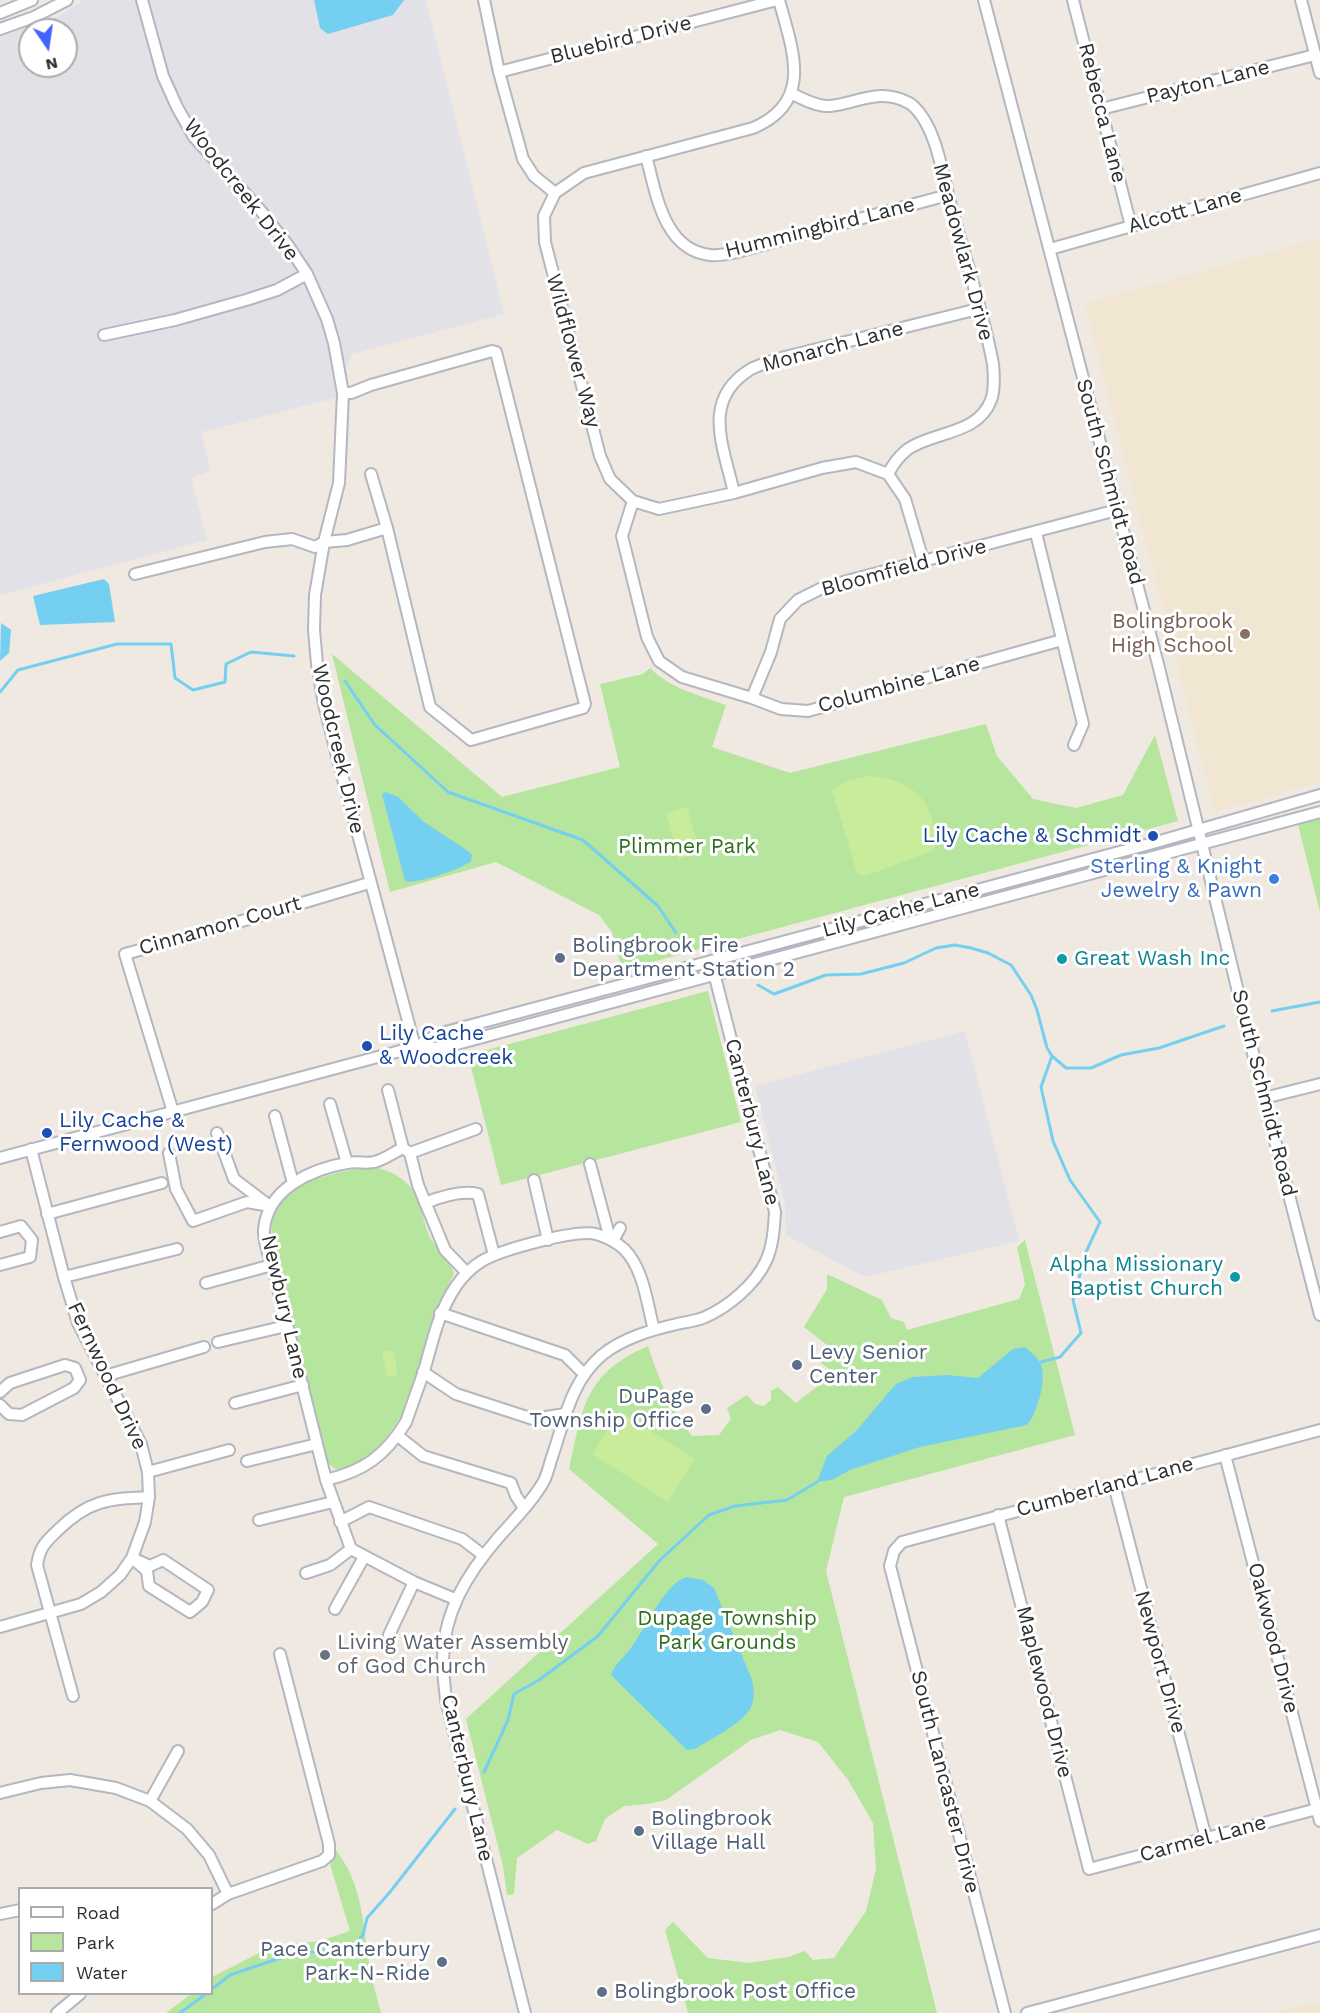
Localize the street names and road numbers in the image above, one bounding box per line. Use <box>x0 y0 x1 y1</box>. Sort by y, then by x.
street label: Bluebird Drive <box>548 10 694 70</box>
street label: Rebecca Lane <box>1072 41 1132 185</box>
street label: Payton Lane <box>1144 55 1272 109</box>
street label: Woodcreek Drive <box>178 114 304 266</box>
street label: Meadowlark Drive <box>927 160 999 344</box>
street label: Alcott Lane <box>1125 183 1245 239</box>
street label: Hummingbird Lane <box>722 192 918 264</box>
street label: Wildflower Way <box>540 271 606 431</box>
street label: Monarch Lane <box>760 316 906 378</box>
street label: South Schmidt Road <box>1070 376 1150 588</box>
street label: Bloomfield Drive <box>819 534 989 602</box>
street label: Columbine Lane <box>815 651 983 719</box>
street label: Woodcreek Drive <box>306 662 370 836</box>
street label: Lily Cache Lane <box>820 877 982 943</box>
street label: Cinnamon Court <box>136 891 304 961</box>
street label: South Schmidt Road <box>1226 987 1302 1199</box>
street label: Canterbury Lane <box>719 1036 785 1208</box>
street label: Newbury Lane <box>255 1233 313 1381</box>
street label: Fernwood Drive <box>62 1298 152 1454</box>
street label: Cumberland Lane <box>1014 1451 1196 1523</box>
street label: Oakwood Drive <box>1242 1560 1304 1716</box>
street label: Newport Drive <box>1129 1588 1191 1736</box>
street label: Maplewood Drive <box>1010 1604 1078 1780</box>
street label: South Lancaster Drive <box>905 1668 985 1896</box>
street label: Canterbury Lane <box>436 1692 498 1864</box>
street label: Carmel Lane <box>1137 1810 1269 1868</box>

